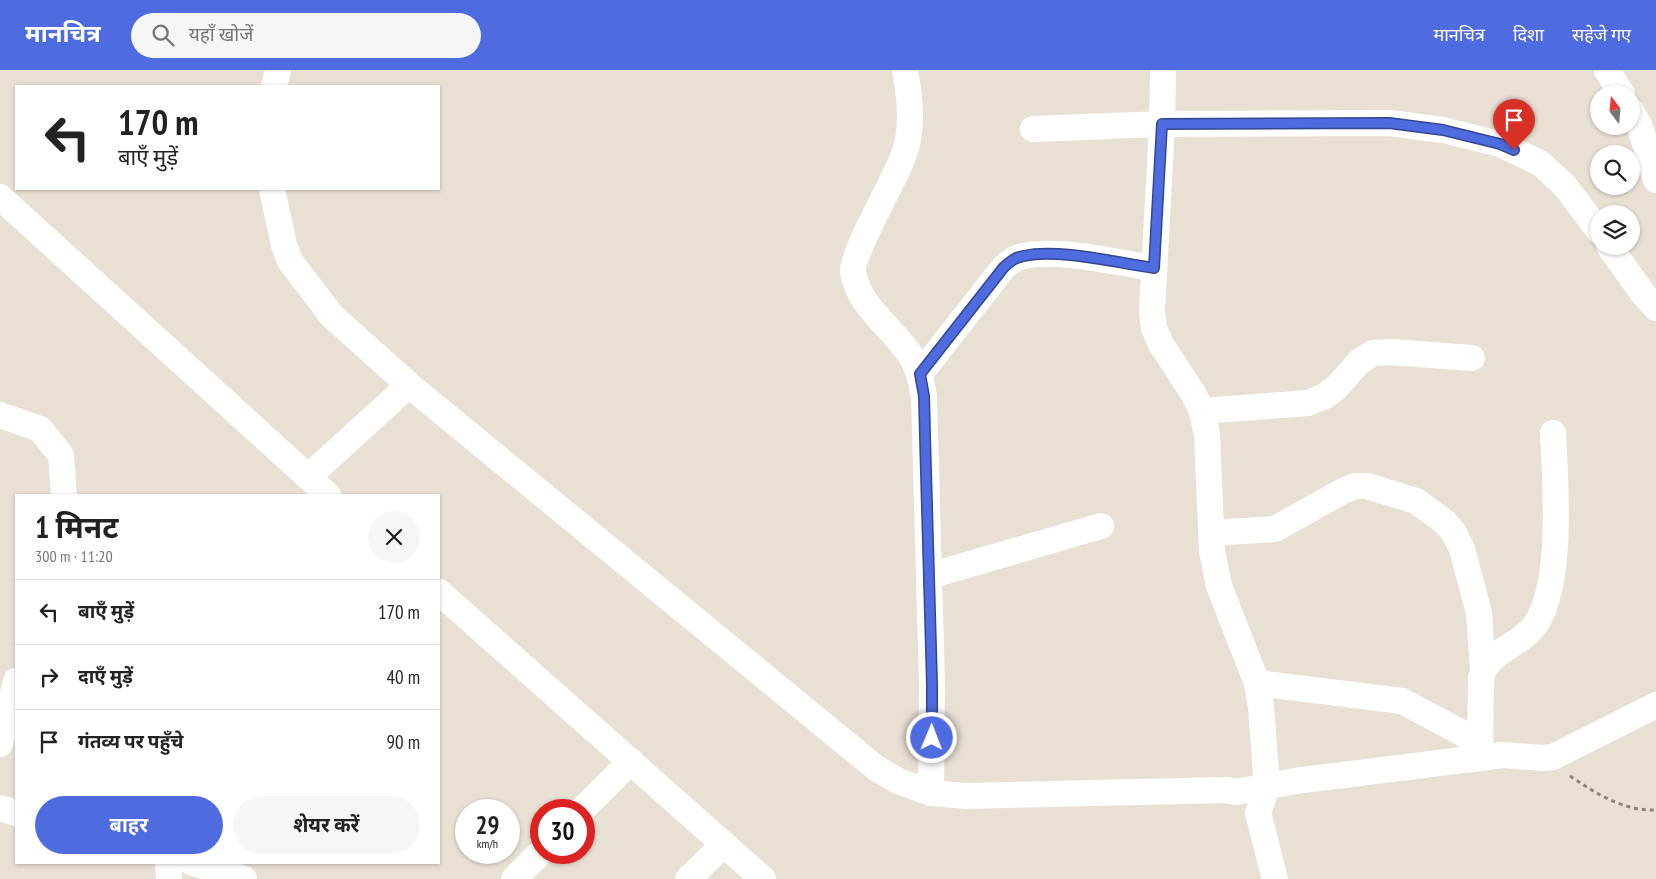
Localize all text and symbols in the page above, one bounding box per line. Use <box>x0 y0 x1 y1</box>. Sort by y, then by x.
search box <box>131 13 481 58</box>
text: मानचित्र <box>25 18 101 49</box>
icon: search <box>149 21 177 49</box>
text: यहाँ खोजें <box>189 22 253 46</box>
text: मानचित्र <box>1433 23 1485 46</box>
text: दिशा <box>1513 23 1544 46</box>
text: सहेजे गए <box>1572 23 1631 46</box>
north arrow <box>1590 85 1640 135</box>
map controls <box>1590 85 1640 255</box>
text: 170 m <box>118 99 199 145</box>
pin <box>1493 99 1535 150</box>
icon: left <box>35 105 100 170</box>
icon: arrive <box>1500 106 1528 134</box>
text: बाएँ मुड़ें <box>118 143 178 171</box>
button: search <box>1590 145 1640 195</box>
button: layers <box>1590 205 1640 255</box>
text: 1 मिनट <box>35 507 118 546</box>
button: close <box>368 511 420 563</box>
text: 300 m · 11:20 <box>35 546 113 566</box>
icon: left <box>35 598 63 626</box>
text: बाएँ मुड़ें <box>78 599 134 623</box>
text: 170 m <box>378 600 420 624</box>
icon: right <box>35 663 63 691</box>
text: दाएँ मुड़ें <box>78 664 133 688</box>
text: 40 m <box>387 665 420 689</box>
position arrow <box>905 711 957 763</box>
icon: arrive <box>35 728 63 756</box>
text: गंतव्य पर पहुँचे <box>78 729 183 753</box>
text: 90 m <box>387 730 420 754</box>
button: बाहर <box>35 796 223 854</box>
button: शेयर करें <box>233 796 420 854</box>
speed limit sign: 30 <box>530 799 595 864</box>
text: 29 <box>476 809 499 841</box>
text: km/h <box>477 836 498 851</box>

